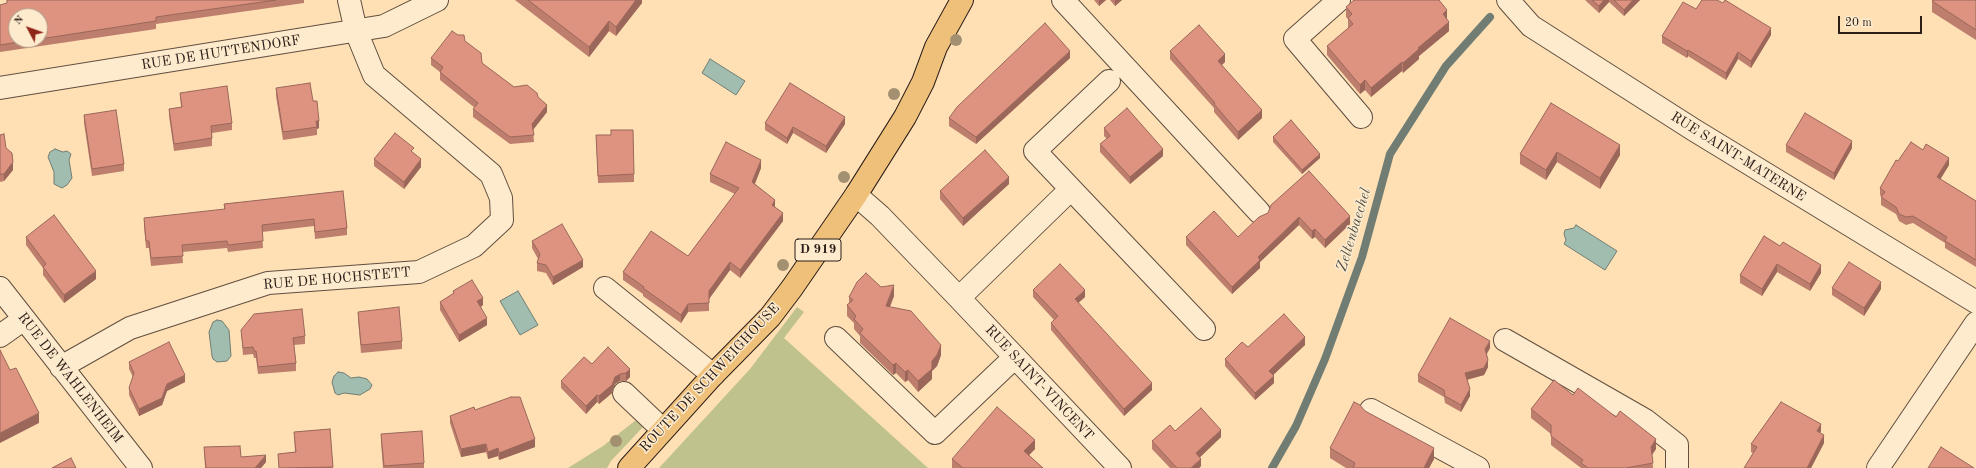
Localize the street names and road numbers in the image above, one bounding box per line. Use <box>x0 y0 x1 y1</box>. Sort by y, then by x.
street label: RUE DE HUTTENDORF <box>140 32 302 74</box>
street label: RUE SAINT-MATERNE <box>1667 109 1809 205</box>
road number: D 919 <box>795 239 841 261</box>
street label: RUE DE HOCHSTETT <box>263 264 411 294</box>
street label: ROUTE DE SCHWEIGHOUSE <box>637 300 783 456</box>
street label: RUE DE WAHLENHEIM <box>14 309 126 447</box>
street label: RUE SAINT-VINCENT <box>981 322 1097 444</box>

